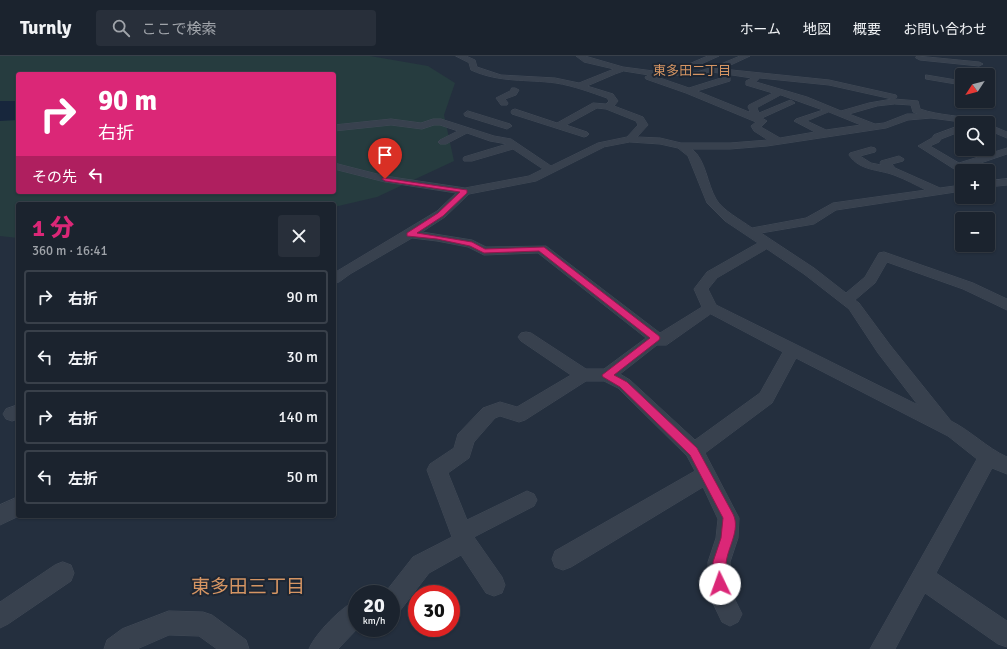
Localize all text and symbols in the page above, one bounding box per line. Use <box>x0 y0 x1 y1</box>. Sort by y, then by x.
search box <box>96 10 376 46</box>
text: Turnly <box>20 16 72 40</box>
icon: search <box>110 17 132 39</box>
text: ここで検索 <box>142 20 217 38</box>
text: ホーム <box>739 21 781 38</box>
text: 地図 <box>803 21 831 38</box>
text: 概要 <box>853 21 881 38</box>
text: お問い合わせ <box>903 21 987 38</box>
district label: 東多田二丁目 <box>653 63 731 79</box>
north arrow <box>955 68 995 108</box>
map controls <box>955 68 995 252</box>
text: 90 m <box>98 84 157 118</box>
icon: right <box>32 88 84 140</box>
button: search <box>955 116 995 156</box>
text: 右折 <box>98 122 134 144</box>
pin <box>368 138 402 179</box>
icon: arrive <box>374 144 396 166</box>
icon: left <box>85 164 107 186</box>
button: + <box>955 164 995 204</box>
text: その先 <box>32 168 77 186</box>
button: − <box>955 212 995 252</box>
text: 1 分 <box>32 213 74 243</box>
button: close <box>278 215 320 257</box>
text: 360 m · 16:41 <box>32 243 108 259</box>
icon: right <box>34 286 56 308</box>
text: 90 m <box>287 288 318 306</box>
text: 右折 <box>68 290 98 308</box>
icon: left <box>34 346 56 368</box>
text: 30 m <box>287 348 318 366</box>
text: 左折 <box>68 350 98 368</box>
icon: right <box>34 406 56 428</box>
text: 140 m <box>278 408 318 426</box>
text: 右折 <box>68 410 98 428</box>
icon: left <box>34 466 56 488</box>
text: 50 m <box>287 468 318 486</box>
text: 左折 <box>68 470 98 488</box>
position arrow <box>699 563 741 605</box>
district label: 東多田三丁目 <box>191 575 305 599</box>
speed limit sign: 30 <box>408 585 460 637</box>
text: 20 <box>363 593 385 618</box>
text: km/h <box>363 615 385 627</box>

